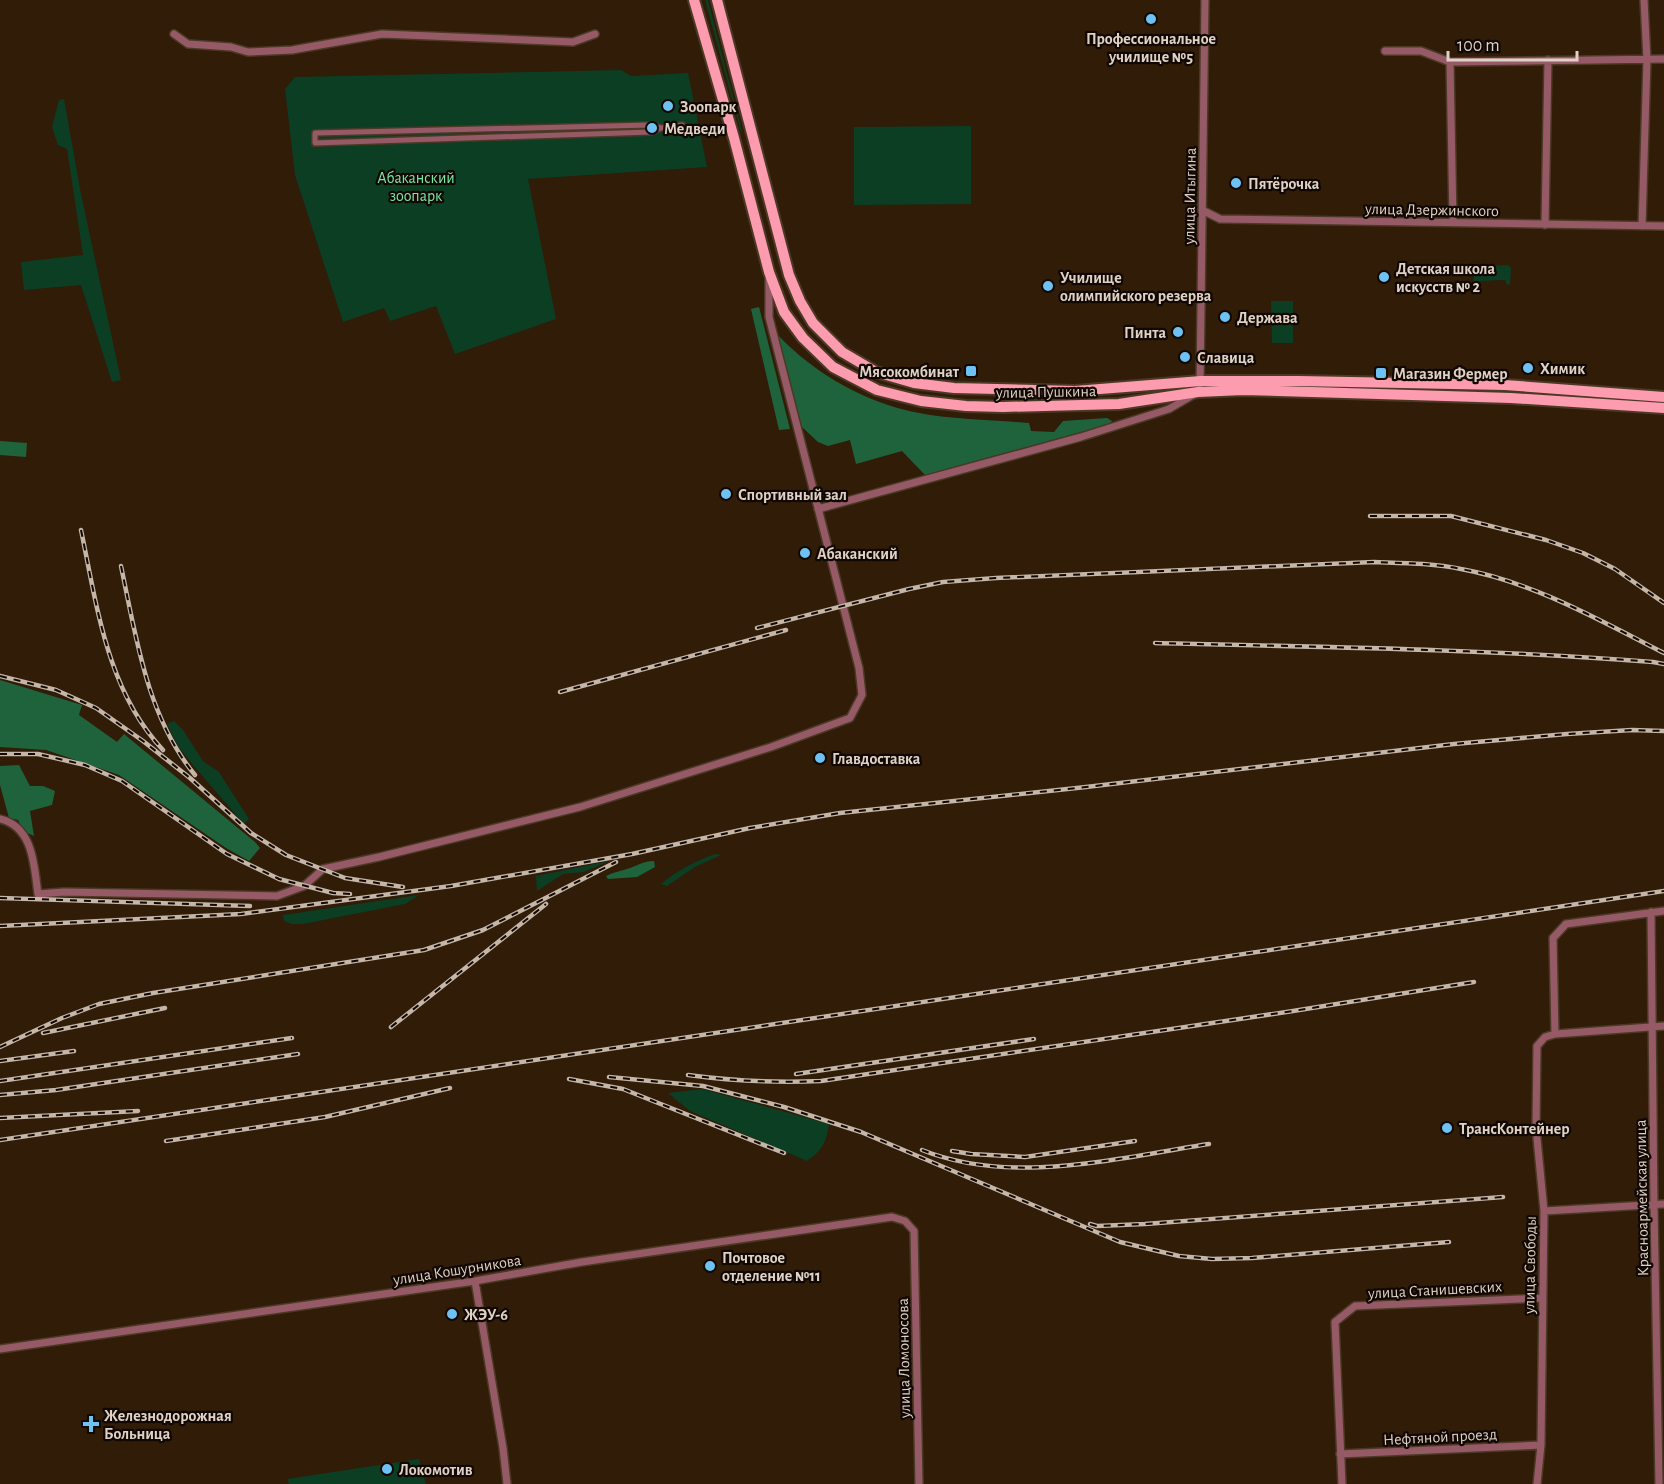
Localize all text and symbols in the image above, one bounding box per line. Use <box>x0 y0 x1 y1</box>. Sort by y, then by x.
marker: Профессиональное училище №5 <box>1144 12 1158 26</box>
scale bar <box>1448 24 1577 62</box>
place label: Профессиональное училище №5 <box>1086 31 1216 66</box>
text: 100 m <box>1457 37 1500 55</box>
marker: Зоопарк <box>661 99 675 113</box>
place label: Зоопарк <box>680 99 737 115</box>
marker: Медведи <box>645 121 659 135</box>
place label: Медведи <box>664 121 726 137</box>
street label: улица Итыгина <box>1181 147 1200 246</box>
park label: Абаканский зоопарк <box>377 170 455 204</box>
marker: Пятёрочка <box>1229 176 1243 190</box>
place label: Пятёрочка <box>1248 176 1320 192</box>
street label: улица Дзержинского <box>1364 201 1499 220</box>
place label: Детская школа искусств № 2 <box>1396 261 1496 296</box>
place label: Училище олимпийского резерва <box>1060 270 1212 304</box>
marker: Детская школа искусств № 2 <box>1377 270 1391 284</box>
marker: Училище олимпийского резерва <box>1041 279 1055 293</box>
marker: Держава <box>1218 310 1232 324</box>
place label: Держава <box>1237 310 1298 326</box>
place label: Пинта <box>1124 325 1166 341</box>
marker: Пинта <box>1171 325 1185 339</box>
marker: Славица <box>1178 350 1192 364</box>
place label: Славица <box>1197 350 1255 366</box>
marker: Химик <box>1521 361 1535 375</box>
place label: Химик <box>1540 361 1585 377</box>
place label: Мясокомбинат <box>859 364 960 380</box>
marker: Мясокомбинат <box>964 364 978 378</box>
marker: Магазин Фермер <box>1374 366 1388 380</box>
place label: Магазин Фермер <box>1393 366 1508 382</box>
street label: улица Пушкина <box>995 383 1096 402</box>
marker: Спортивный зал <box>719 487 733 501</box>
place label: Спортивный зал <box>738 487 847 503</box>
marker: Абаканский <box>798 546 812 560</box>
place label: Абаканский <box>817 546 898 562</box>
marker: Главдоставка <box>813 751 827 765</box>
place label: Главдоставка <box>832 751 921 767</box>
street label: Красноармейская улица <box>1633 1119 1652 1276</box>
marker: ТрансКонтейнер <box>1440 1121 1454 1135</box>
place label: ТрансКонтейнер <box>1459 1121 1570 1137</box>
street label: улица Свободы <box>1521 1216 1540 1315</box>
place label: Почтовое отделение №11 <box>722 1250 821 1284</box>
street label: улица Кошурникова <box>391 1252 522 1289</box>
marker: Почтовое отделение №11 <box>703 1259 717 1273</box>
street label: улица Станишевских <box>1367 1278 1503 1303</box>
street label: улица Ломоносова <box>895 1298 914 1419</box>
marker: ЖЭУ-6 <box>445 1307 459 1321</box>
place label: ЖЭУ-6 <box>464 1307 508 1323</box>
place label: Железнодорожная Больница <box>104 1408 232 1442</box>
marker: Железнодорожная Больница <box>82 1415 100 1433</box>
street label: Нефтяной проезд <box>1383 1426 1497 1448</box>
marker: Локомотив <box>380 1462 394 1476</box>
place label: Локомотив <box>399 1462 473 1478</box>

